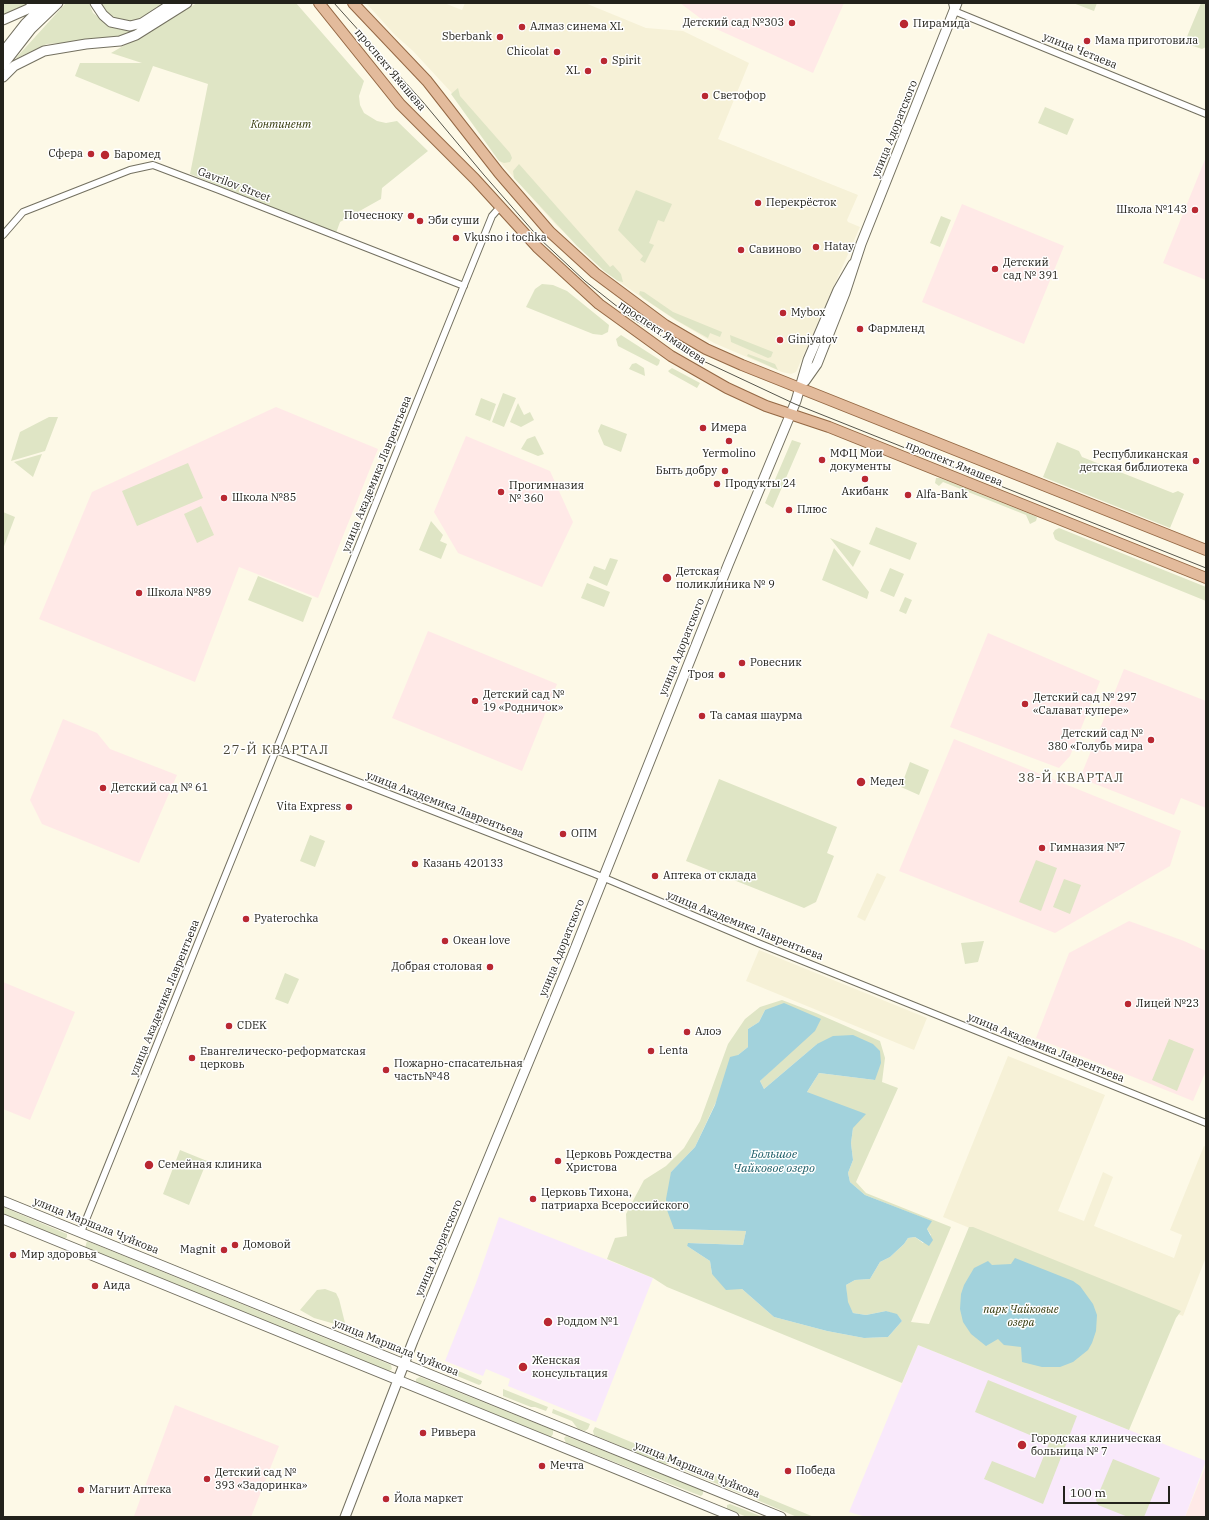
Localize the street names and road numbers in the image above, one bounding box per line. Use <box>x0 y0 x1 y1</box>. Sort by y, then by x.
street label: проспект Ямашева <box>352 26 428 114</box>
street label: улица Четаева <box>1041 30 1119 72</box>
street label: улица Адоратского <box>869 78 921 180</box>
street label: Gavrilov Street <box>196 165 272 205</box>
street label: проспект Ямашева <box>615 299 709 367</box>
street label: улица Академика Лаврентьева <box>339 394 415 554</box>
street label: проспект Ямашева <box>904 439 1004 489</box>
street label: улица Адоратского <box>656 596 708 698</box>
street label: улица Академика Лаврентьева <box>364 769 526 841</box>
street label: улица Академика Лаврентьева <box>665 888 825 964</box>
street label: улица Адоратского <box>536 897 588 999</box>
street label: улица Академика Лаврентьева <box>127 918 203 1078</box>
street label: улица Академика Лаврентьева <box>966 1010 1126 1086</box>
street label: улица Маршала Чуйкова <box>31 1195 161 1257</box>
street label: улица Адоратского <box>413 1198 465 1298</box>
street label: улица Маршала Чуйкова <box>331 1317 461 1379</box>
street label: улица Маршала Чуйкова <box>632 1439 762 1501</box>

